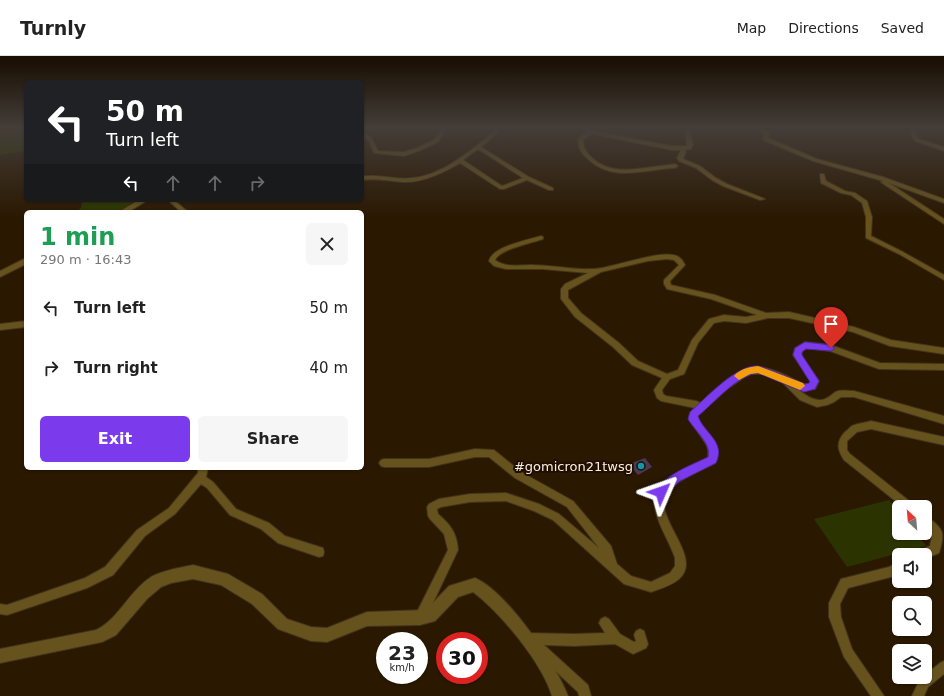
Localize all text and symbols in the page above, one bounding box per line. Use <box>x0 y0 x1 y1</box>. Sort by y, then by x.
text: Turnly <box>20 17 86 39</box>
text: Map <box>737 20 766 36</box>
text: Directions <box>788 20 859 36</box>
text: Saved <box>881 20 924 36</box>
text: 50 m <box>106 95 184 128</box>
icon: left <box>40 96 92 148</box>
text: Turn left <box>106 129 179 150</box>
icon: left <box>120 172 142 194</box>
icon: ahead <box>162 172 184 194</box>
icon: ahead <box>204 172 226 194</box>
icon: right <box>246 172 268 194</box>
text: 1 min <box>40 223 115 251</box>
button: close <box>306 223 348 265</box>
text: 290 m · 16:43 <box>40 252 131 267</box>
icon: left <box>40 297 62 319</box>
text: Turn left <box>74 299 146 317</box>
text: 50 m <box>310 299 348 317</box>
pin <box>814 307 848 348</box>
icon: arrive <box>820 313 842 335</box>
icon: right <box>40 357 62 379</box>
text: Turn right <box>74 359 158 377</box>
text: 40 m <box>310 359 348 377</box>
button: Exit <box>40 416 190 462</box>
button: Share <box>198 416 348 462</box>
place label: #gomicron21twsg <box>514 459 633 474</box>
marker: #gomicron21twsg <box>636 461 646 471</box>
position arrow <box>640 471 682 513</box>
north arrow <box>892 500 932 540</box>
map controls <box>892 500 932 684</box>
button: sound <box>892 548 932 588</box>
button: search <box>892 596 932 636</box>
speed limit sign: 30 <box>436 632 488 684</box>
text: 23 <box>388 641 416 665</box>
button: layers <box>892 644 932 684</box>
text: km/h <box>389 662 415 673</box>

